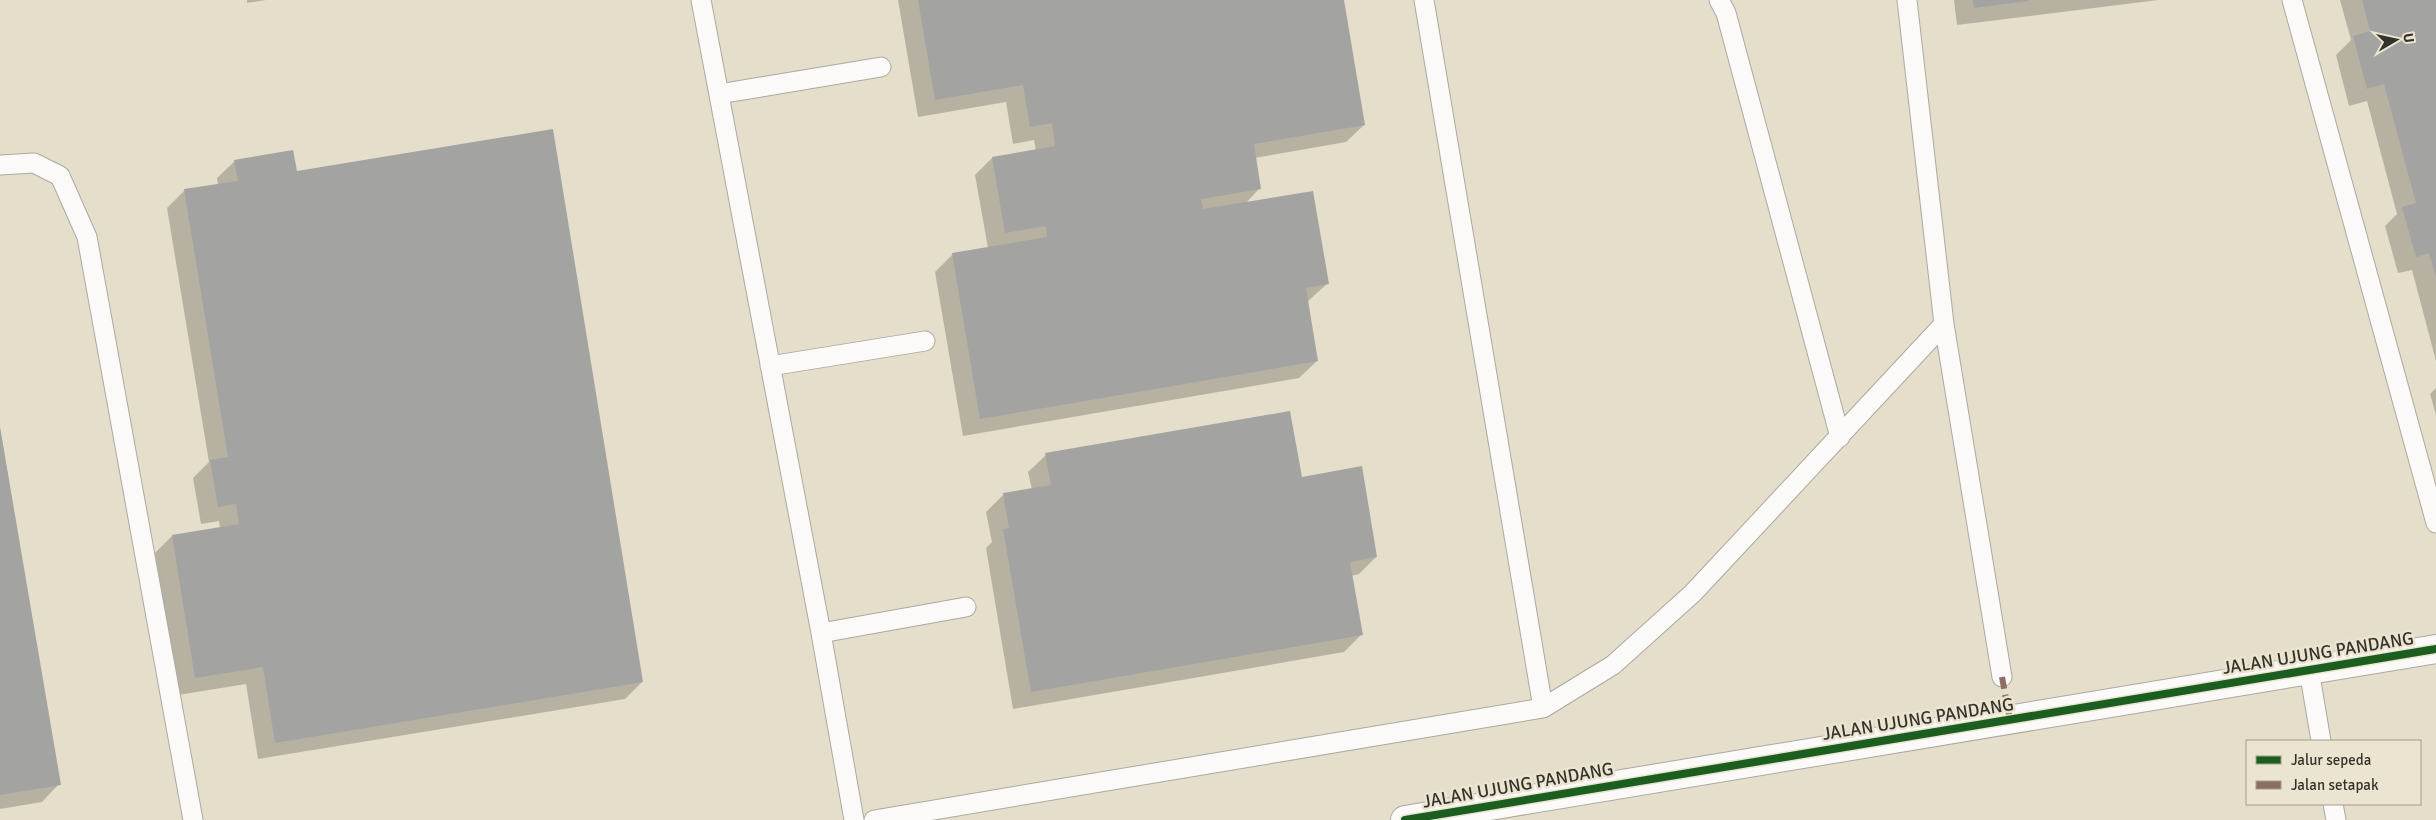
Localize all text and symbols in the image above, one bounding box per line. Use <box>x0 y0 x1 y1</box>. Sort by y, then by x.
north arrow <box>2371 15 2421 65</box>
text: U <box>2399 32 2417 44</box>
street label: JALAN UJUNG PANDANG <box>2221 627 2415 679</box>
street label: JALAN UJUNG PANDANG <box>1821 693 2015 745</box>
legend <box>2246 740 2421 805</box>
text: Jalur sepeda <box>2291 751 2371 769</box>
street label: JALAN UJUNG PANDANG <box>1421 757 1615 813</box>
text: Jalan setapak <box>2291 776 2379 794</box>

